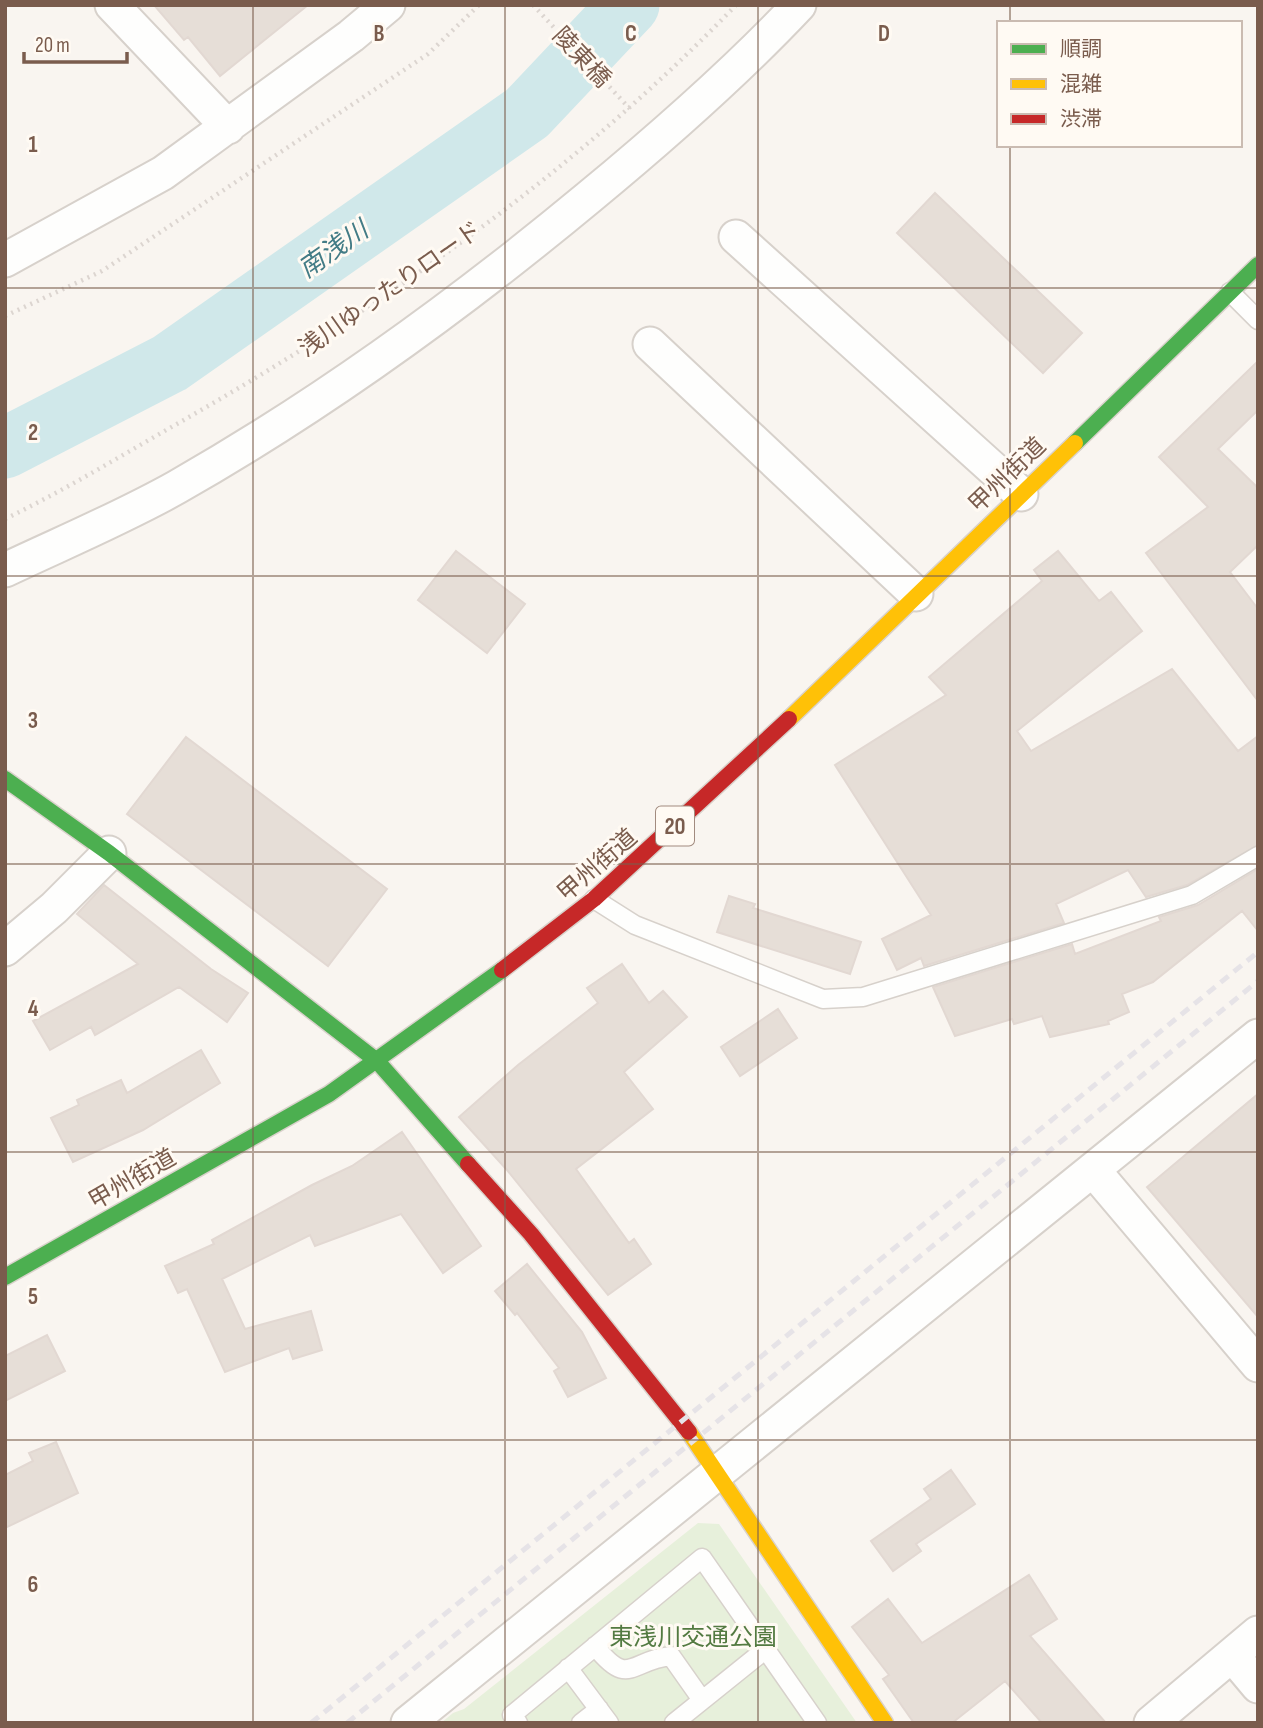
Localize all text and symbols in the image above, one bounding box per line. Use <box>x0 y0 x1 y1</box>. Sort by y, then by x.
text: B <box>374 20 385 48</box>
text: C <box>625 20 637 48</box>
text: D <box>878 20 890 48</box>
scale bar <box>24 21 128 65</box>
street label: 陵東橋 <box>546 21 617 94</box>
legend <box>997 21 1242 147</box>
text: 20 m <box>35 33 70 58</box>
text: 順調 <box>1060 37 1102 62</box>
text: 混雑 <box>1060 72 1102 97</box>
text: 渋滞 <box>1060 107 1102 132</box>
text: 1 <box>28 131 38 159</box>
water label: 南浅川 <box>293 213 377 285</box>
street label: 浅川ゆったりロード <box>294 216 487 363</box>
text: 2 <box>28 419 38 447</box>
street label: 甲州街道 <box>963 432 1052 519</box>
text: 3 <box>28 707 38 735</box>
road number: 20 <box>656 806 694 846</box>
street label: 甲州街道 <box>552 823 643 908</box>
text: 4 <box>28 995 39 1023</box>
street label: 甲州街道 <box>83 1143 181 1216</box>
text: 5 <box>28 1283 38 1311</box>
text: 6 <box>28 1571 38 1599</box>
park label: 東浅川交通公園 <box>609 1623 777 1652</box>

